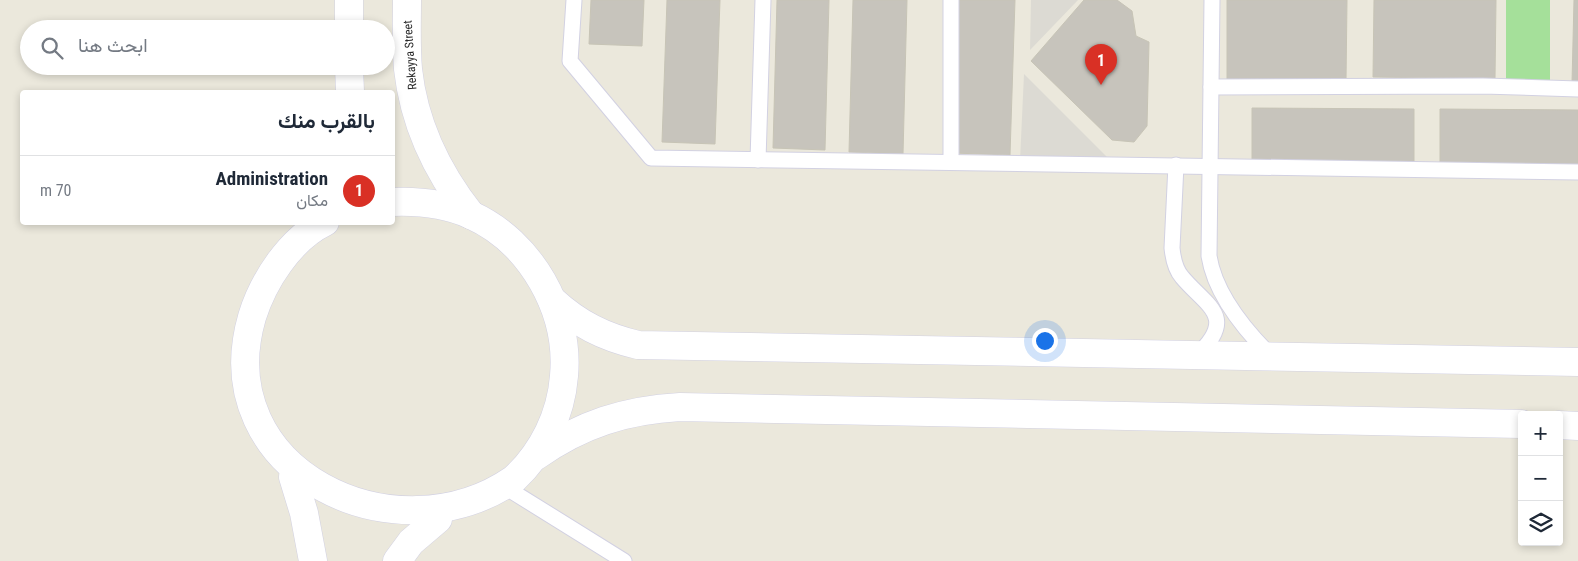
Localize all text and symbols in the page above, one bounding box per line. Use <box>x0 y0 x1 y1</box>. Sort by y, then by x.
street label: Rekayya Street <box>401 19 419 90</box>
search box <box>20 20 395 75</box>
icon: search <box>38 34 66 62</box>
text: ابحث هنا <box>78 34 148 57</box>
pin: 1 <box>1085 44 1117 85</box>
text: بالقرب منك <box>278 109 375 133</box>
text: Administration <box>215 167 328 190</box>
text: 70 m <box>40 181 72 200</box>
text: 1 <box>355 181 363 200</box>
text: مكان <box>296 191 328 210</box>
your location <box>1032 328 1058 354</box>
map controls <box>1518 411 1563 546</box>
button: + <box>1518 411 1563 456</box>
button: − <box>1518 456 1563 501</box>
button: layers <box>1518 501 1563 546</box>

